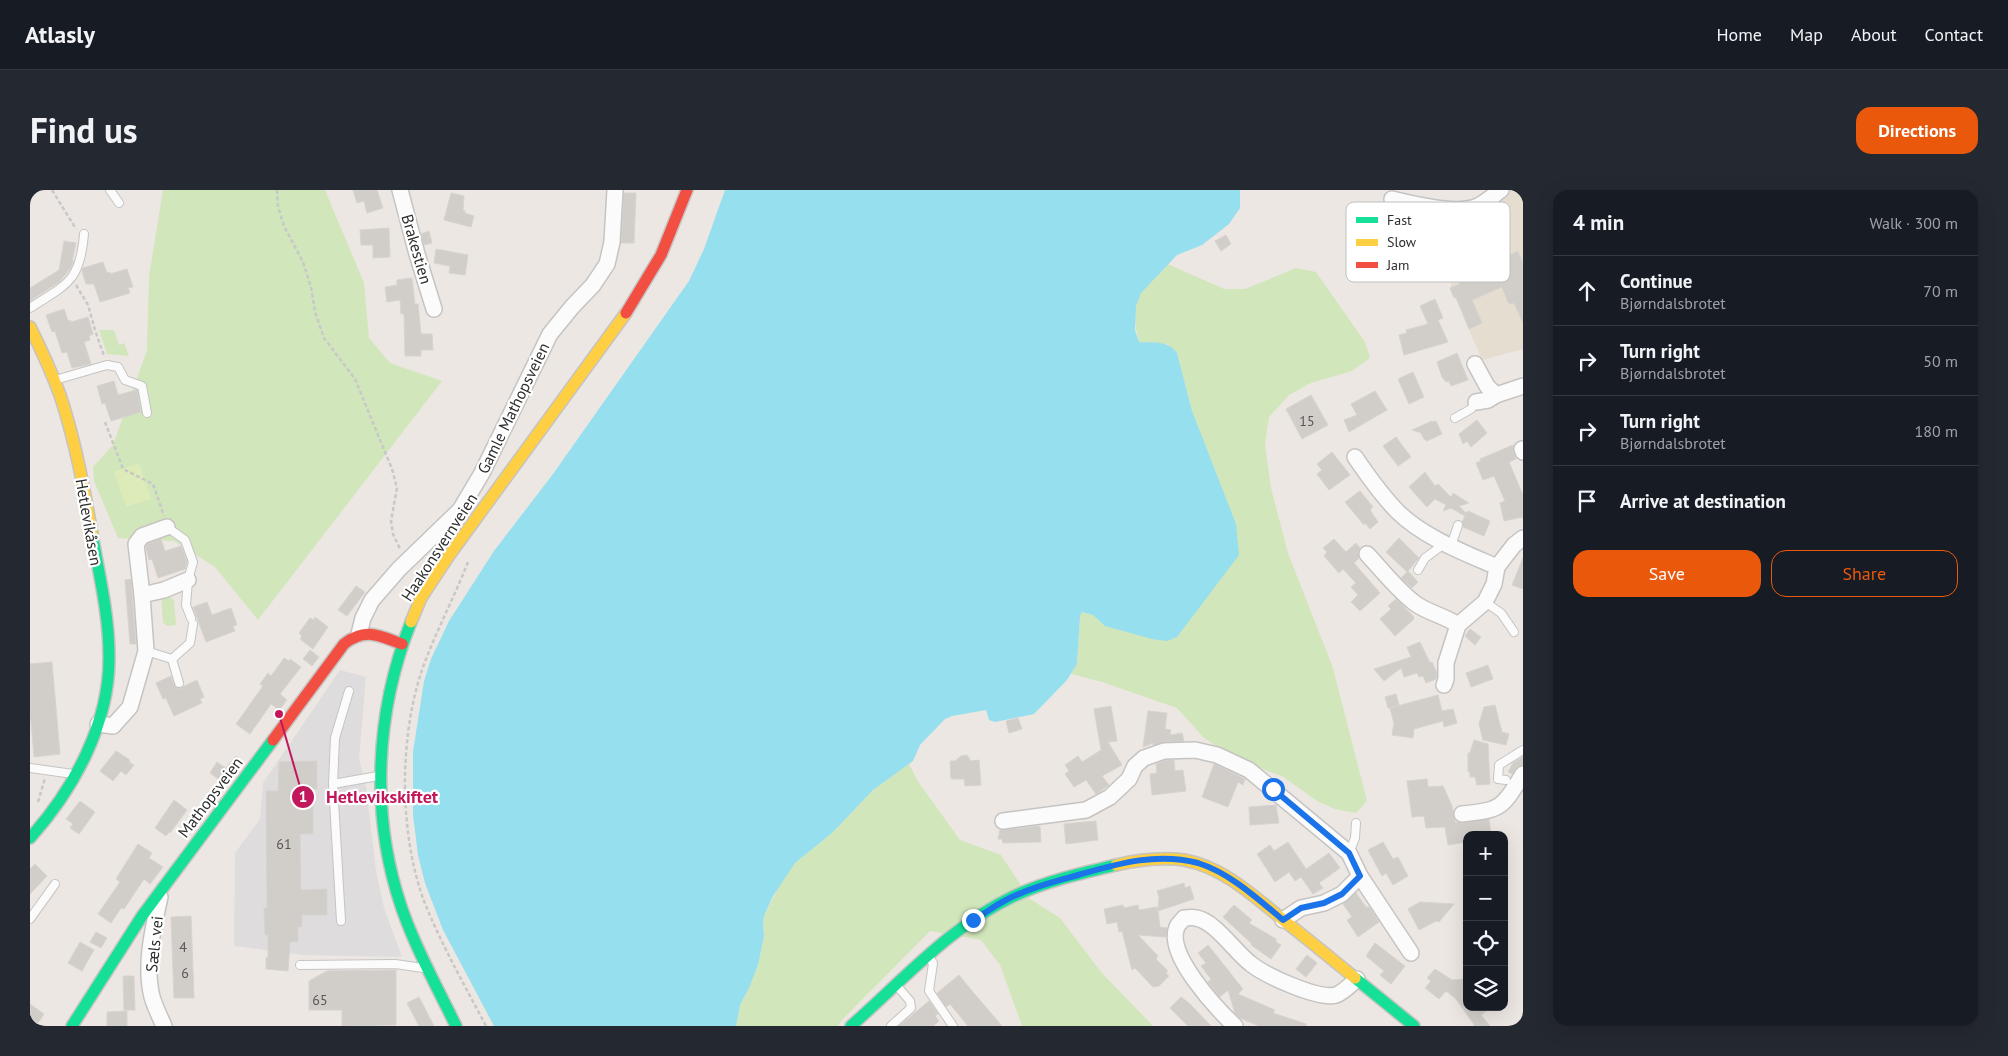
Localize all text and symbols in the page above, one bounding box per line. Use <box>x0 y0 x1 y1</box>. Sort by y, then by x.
text: Atlasly <box>25 19 95 50</box>
text: Home <box>1716 23 1762 46</box>
text: Map <box>1790 23 1823 46</box>
text: About <box>1851 23 1897 46</box>
text: Contact <box>1925 23 1983 46</box>
text: Find us <box>30 107 138 153</box>
button: Directions <box>1856 107 1978 154</box>
legend <box>1346 202 1510 282</box>
text: 4 min <box>1573 209 1624 236</box>
text: Fast <box>1387 211 1412 229</box>
street label: Brakestien <box>398 212 436 286</box>
text: Walk · 300 m <box>1869 213 1958 233</box>
text: Slow <box>1387 233 1417 251</box>
text: Jam <box>1386 256 1409 274</box>
text: Continue <box>1620 269 1692 293</box>
icon: ahead <box>1573 277 1601 305</box>
text: 70 m <box>1923 281 1958 301</box>
text: Bjørndalsbrotet <box>1620 293 1726 313</box>
street label: Gamle Mathopsveien <box>473 339 553 477</box>
text: Turn right <box>1620 339 1700 363</box>
icon: right <box>1573 347 1601 375</box>
text: 50 m <box>1923 351 1958 371</box>
text: Bjørndalsbrotet <box>1620 363 1726 383</box>
text: Turn right <box>1620 409 1700 433</box>
house number: 15 <box>1299 412 1315 430</box>
icon: right <box>1573 417 1601 445</box>
text: 180 m <box>1915 421 1958 441</box>
text: Bjørndalsbrotet <box>1620 433 1726 453</box>
street label: Hetlevikåsen <box>72 477 106 567</box>
icon: arrive <box>1573 487 1601 515</box>
street label: Haakonsvernveien <box>397 489 481 605</box>
text: Arrive at destination <box>1620 489 1786 513</box>
button: Save <box>1573 550 1761 597</box>
button: Share <box>1771 550 1958 597</box>
street label: Mathopsveien <box>173 753 247 841</box>
route start <box>1262 778 1285 801</box>
callout: Hetlevikskiftet <box>291 780 448 813</box>
text: Hetlevikskiftet <box>326 785 439 808</box>
text: 1 <box>299 787 307 806</box>
map controls <box>1463 831 1508 1011</box>
button: + <box>1463 831 1508 876</box>
house number: 61 <box>276 835 292 853</box>
button: − <box>1463 876 1508 921</box>
route end <box>962 909 985 932</box>
street label: Sæls vei <box>141 915 167 973</box>
button: locate <box>1463 921 1508 966</box>
house number: 4 <box>179 938 187 956</box>
house number: 6 <box>181 964 189 982</box>
button: layers <box>1463 966 1508 1011</box>
house number: 65 <box>312 991 328 1009</box>

